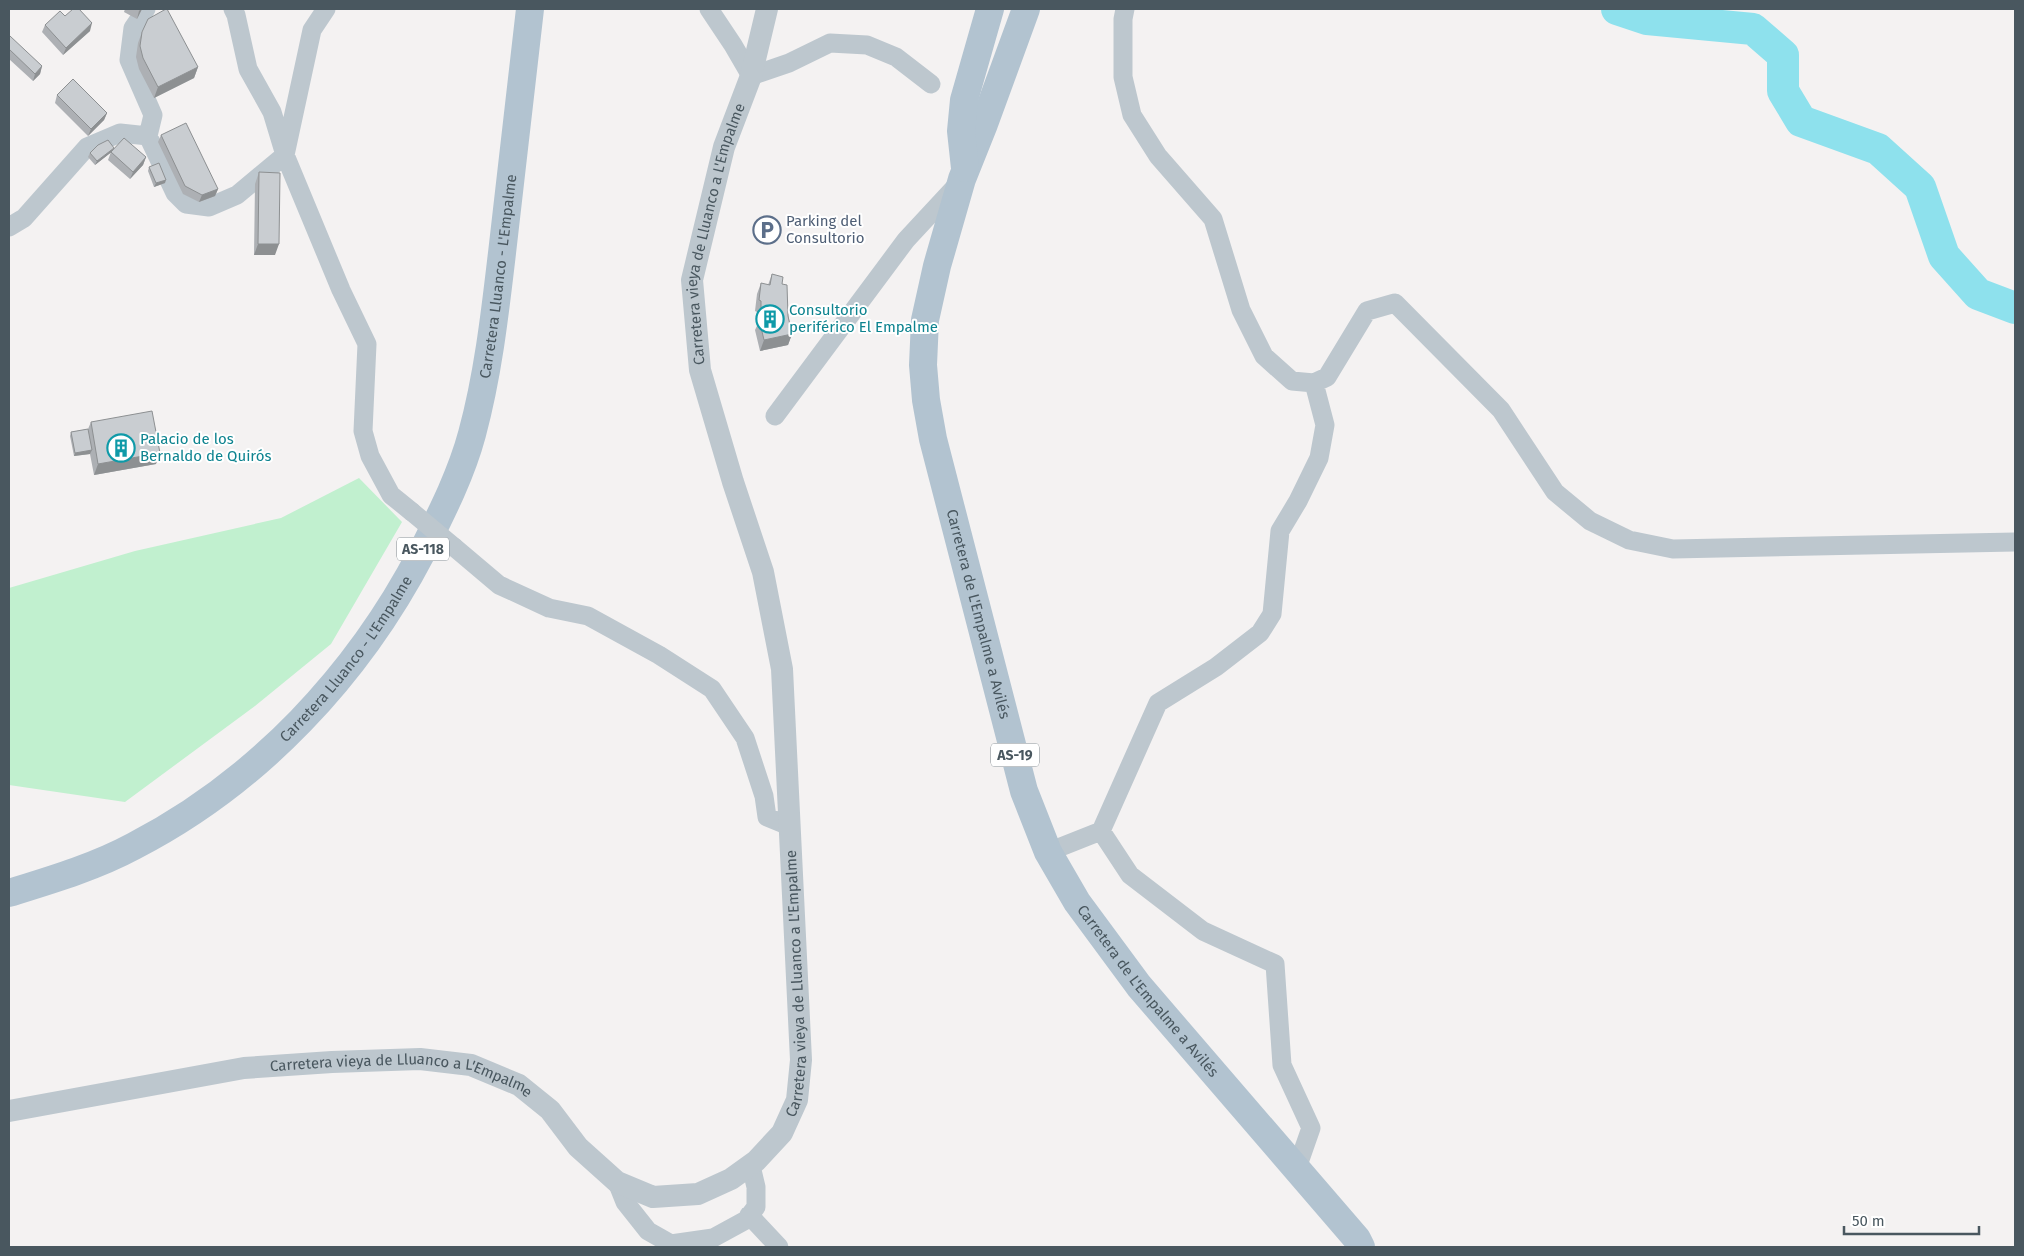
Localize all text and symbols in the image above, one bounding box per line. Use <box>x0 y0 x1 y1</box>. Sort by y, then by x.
street label: Carretera vieya de Lluanco a L'Empalme <box>683 101 749 366</box>
street label: Carretera Lluanco - L'Empalme <box>476 173 520 380</box>
place label: Parking del Consultorio <box>786 212 865 247</box>
parking icon: Parking del Consultorio <box>752 215 782 245</box>
place label: Consultorio periférico El Empalme <box>789 301 938 336</box>
building icon: Consultorio periférico El Empalme <box>755 304 785 334</box>
place label: Palacio de los Bernaldo de Quirós <box>140 430 271 465</box>
building icon: Palacio de los Bernaldo de Quirós <box>106 433 136 463</box>
street label: Carretera de L'Empalme a Avilés <box>942 507 1014 721</box>
road number: AS-118 <box>397 538 449 560</box>
street label: Carretera Lluanco - L'Empalme <box>276 573 416 746</box>
road number: AS-19 <box>991 744 1039 766</box>
street label: Carretera vieya de Lluanco a L'Empalme <box>781 850 810 1120</box>
street label: Carretera de L'Empalme a Avilés <box>1073 901 1222 1081</box>
street label: Carretera vieya de Lluanco a L'Empalme <box>269 1050 536 1101</box>
scale bar <box>1844 1204 1979 1236</box>
text: 50 m <box>1852 1212 1885 1230</box>

